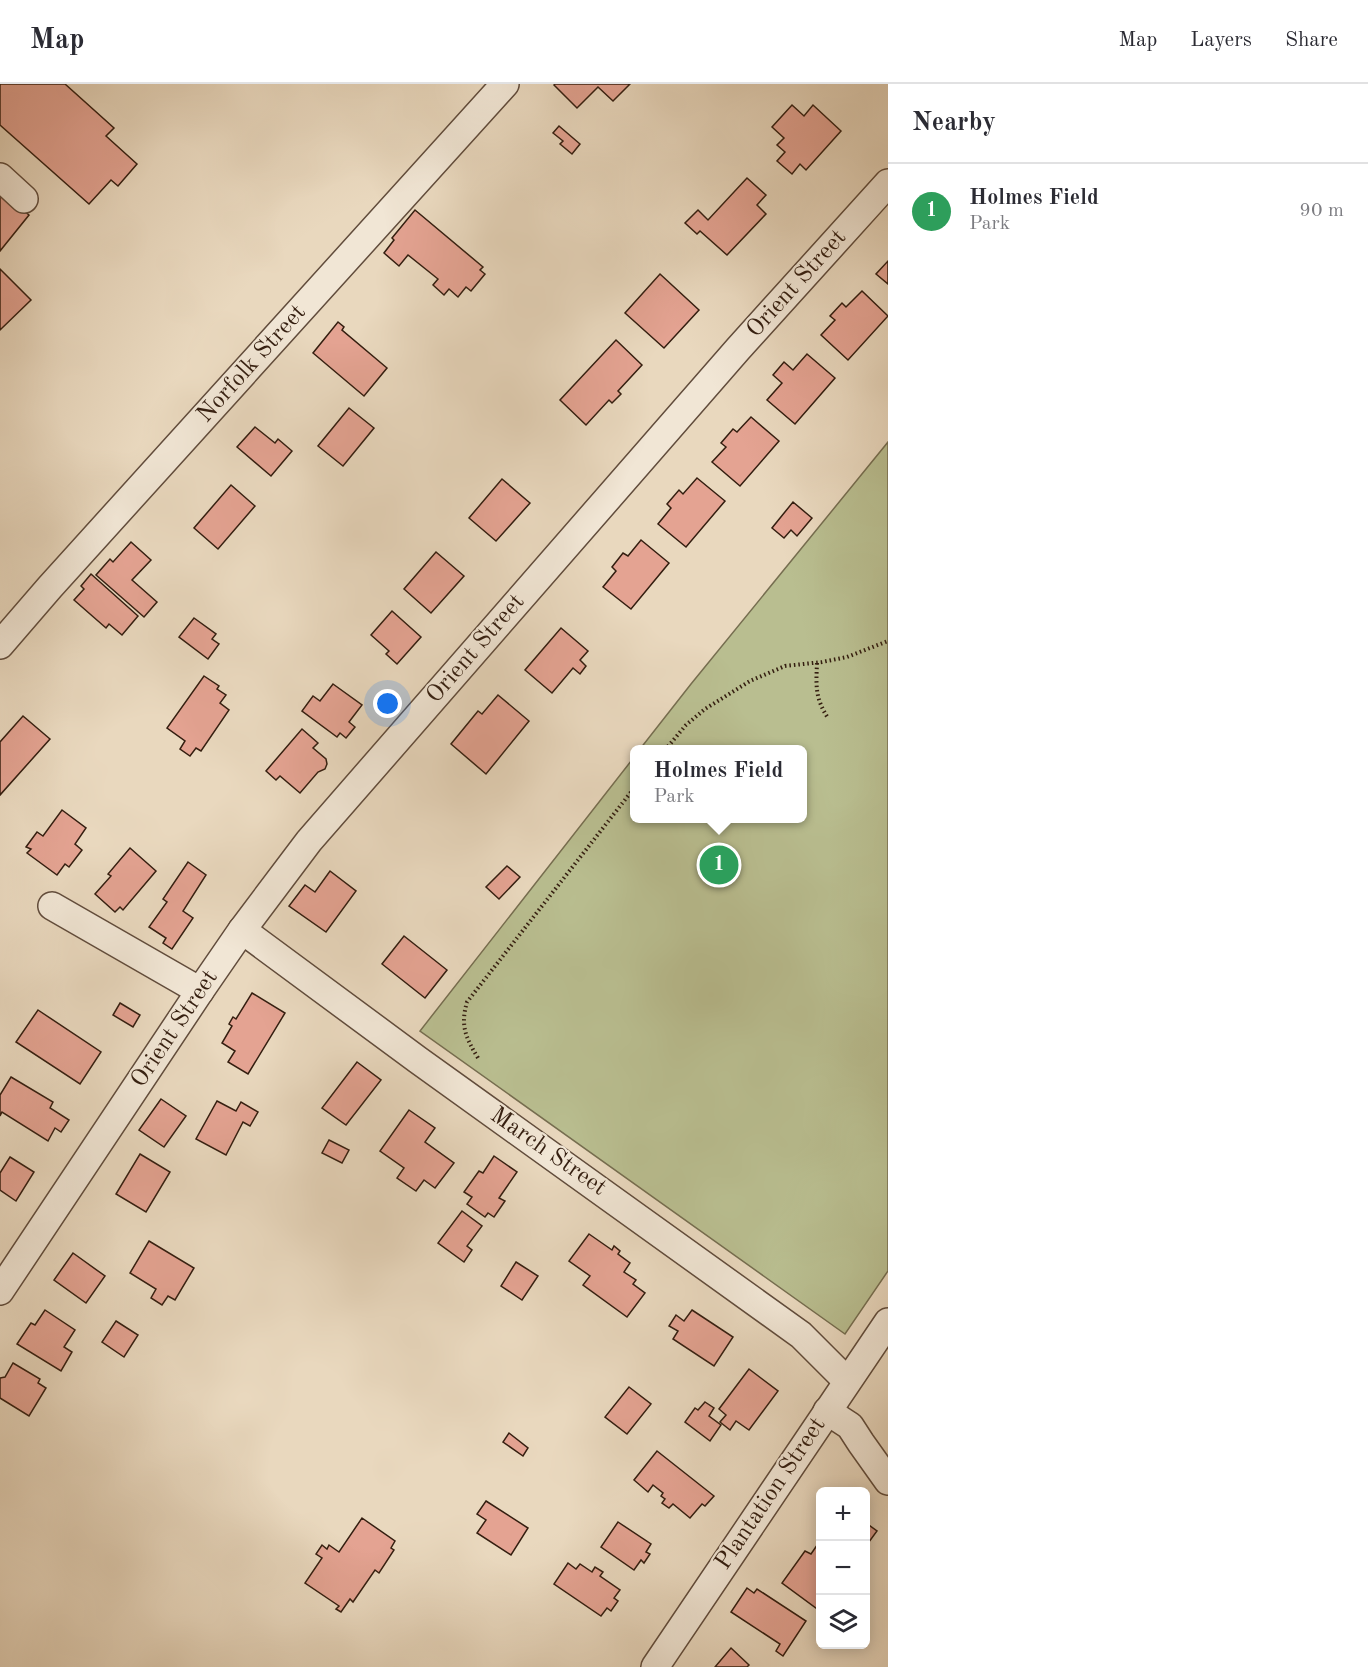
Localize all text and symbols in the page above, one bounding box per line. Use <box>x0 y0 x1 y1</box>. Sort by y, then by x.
text: Map <box>30 27 84 55</box>
text: Map <box>1118 30 1157 51</box>
text: Layers <box>1190 30 1252 51</box>
text: Share <box>1285 30 1338 51</box>
text: Nearby <box>912 110 996 136</box>
text: Holmes Field <box>969 187 1099 209</box>
text: 1 <box>926 201 937 221</box>
text: 90 m <box>1299 201 1344 221</box>
text: Park <box>969 214 1010 234</box>
street label: Orient Street <box>743 225 851 343</box>
street label: Norfolk Street <box>193 300 311 428</box>
street label: Orient Street <box>422 590 530 708</box>
your location <box>373 689 402 718</box>
popup <box>630 745 807 823</box>
text: Holmes Field <box>654 760 783 782</box>
text: Park <box>654 787 695 807</box>
pin: 1 <box>700 842 738 888</box>
street label: Orient Street <box>127 966 223 1092</box>
street label: March Street <box>486 1103 610 1201</box>
street label: Plantation Street <box>711 1414 831 1574</box>
map controls <box>816 1487 870 1649</box>
button: + <box>816 1487 870 1541</box>
button: − <box>816 1541 870 1595</box>
button: layers <box>816 1595 870 1649</box>

